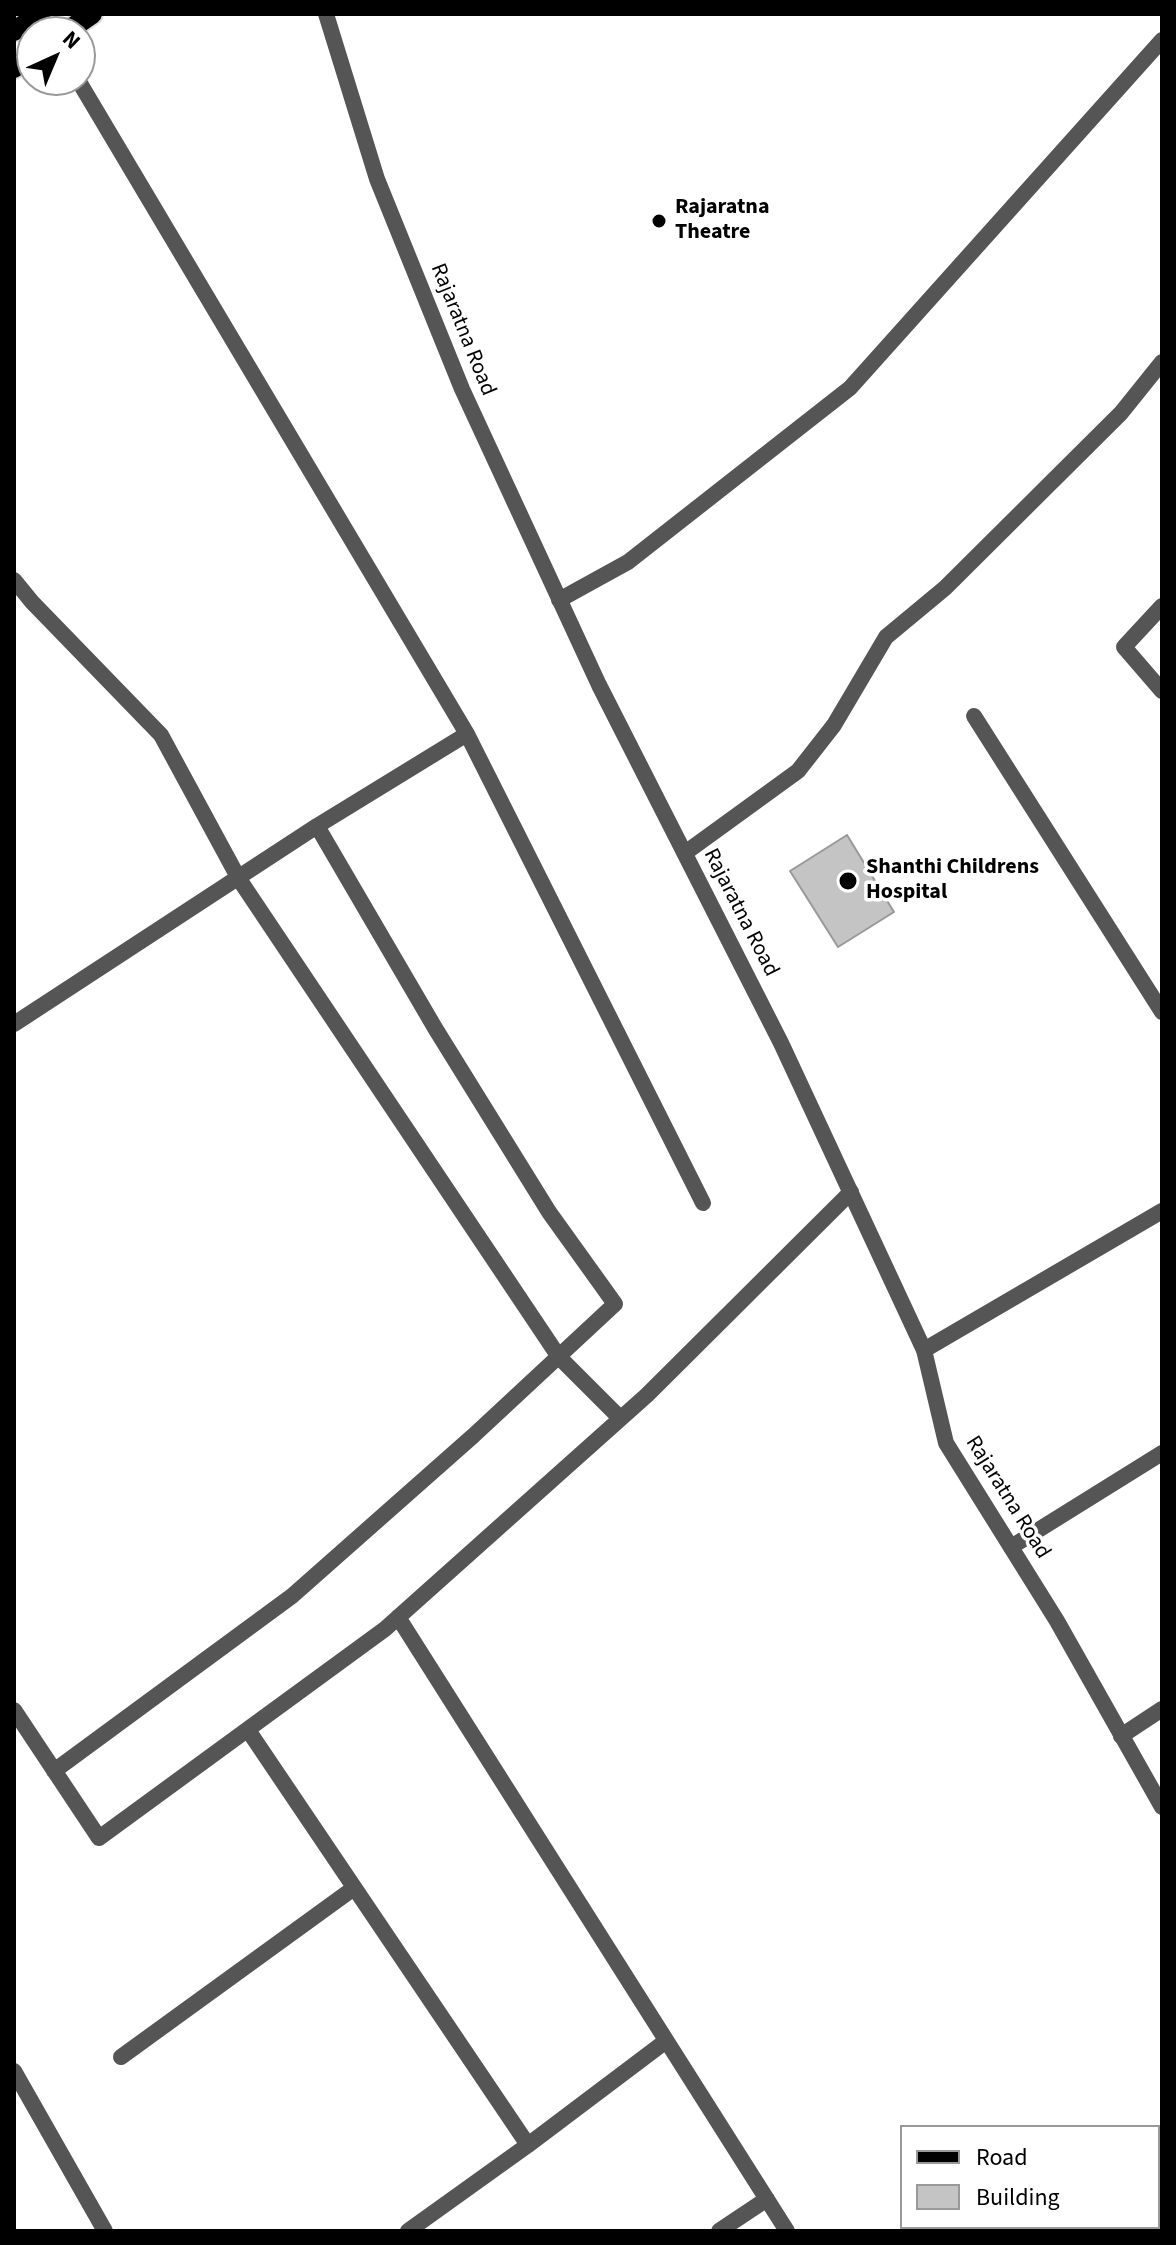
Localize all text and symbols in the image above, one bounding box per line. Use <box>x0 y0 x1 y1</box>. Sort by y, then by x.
north arrow <box>16 16 96 96</box>
text: N <box>55 24 88 57</box>
place label: Rajaratna Theatre <box>675 195 770 246</box>
marker: Rajaratna Theatre <box>650 212 668 230</box>
street label: Rajaratna Road <box>424 260 500 400</box>
street label: Rajaratna Road <box>696 845 784 981</box>
place label: Shanthi Childrens Hospital <box>866 855 1039 906</box>
marker: Shanthi Childrens Hospital <box>837 870 859 892</box>
street label: Rajaratna Road <box>959 1432 1055 1564</box>
legend <box>900 2125 1160 2229</box>
text: Road <box>976 2140 1028 2175</box>
text: Building <box>976 2180 1060 2215</box>

